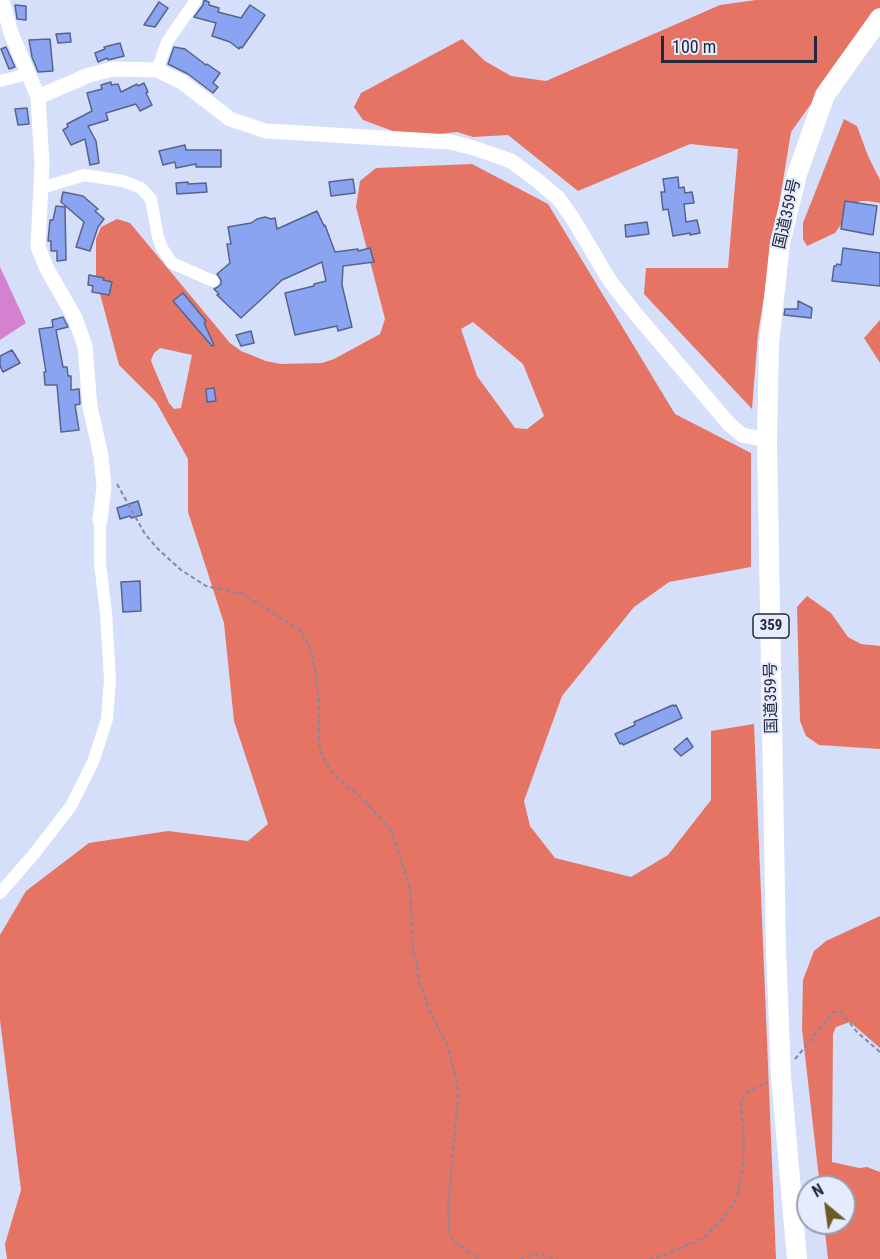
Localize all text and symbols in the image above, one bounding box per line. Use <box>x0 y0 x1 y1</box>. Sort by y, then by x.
scale bar <box>664 24 820 62</box>
text: 100 m <box>672 36 716 57</box>
street label: 国道359号 <box>771 177 805 251</box>
road number: 359 <box>753 614 789 638</box>
street label: 国道359号 <box>762 662 782 734</box>
north arrow <box>796 1175 856 1235</box>
text: N <box>809 1180 827 1201</box>

